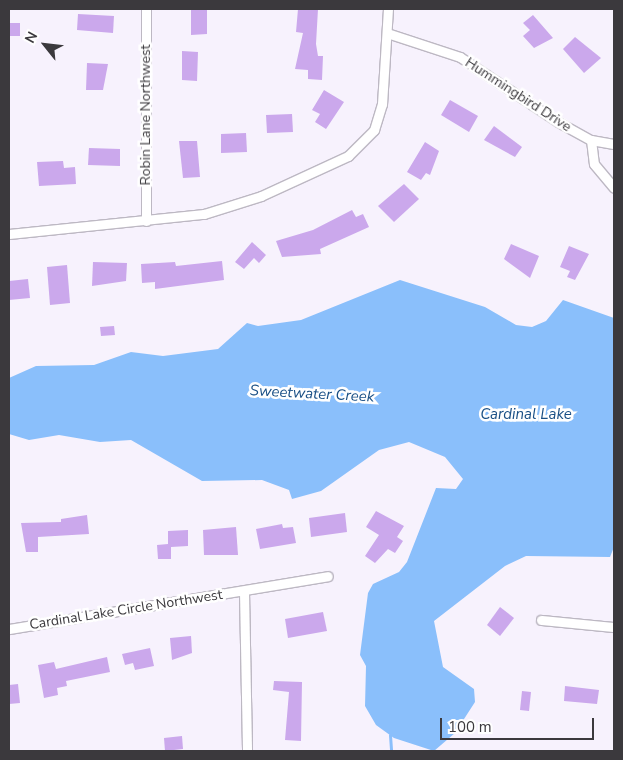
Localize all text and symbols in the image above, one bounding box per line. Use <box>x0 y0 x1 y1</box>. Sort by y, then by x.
north arrow <box>20 20 70 70</box>
text: N <box>21 28 42 47</box>
street label: Robin Lane Northwest <box>138 45 154 185</box>
street label: Hummingbird Drive <box>462 54 574 136</box>
water label: Sweetwater Creek <box>249 382 375 406</box>
water label: Cardinal Lake <box>480 406 572 424</box>
street label: Cardinal Lake Circle Northwest <box>28 586 224 634</box>
scale bar <box>443 708 597 740</box>
text: 100 m <box>448 717 492 737</box>

